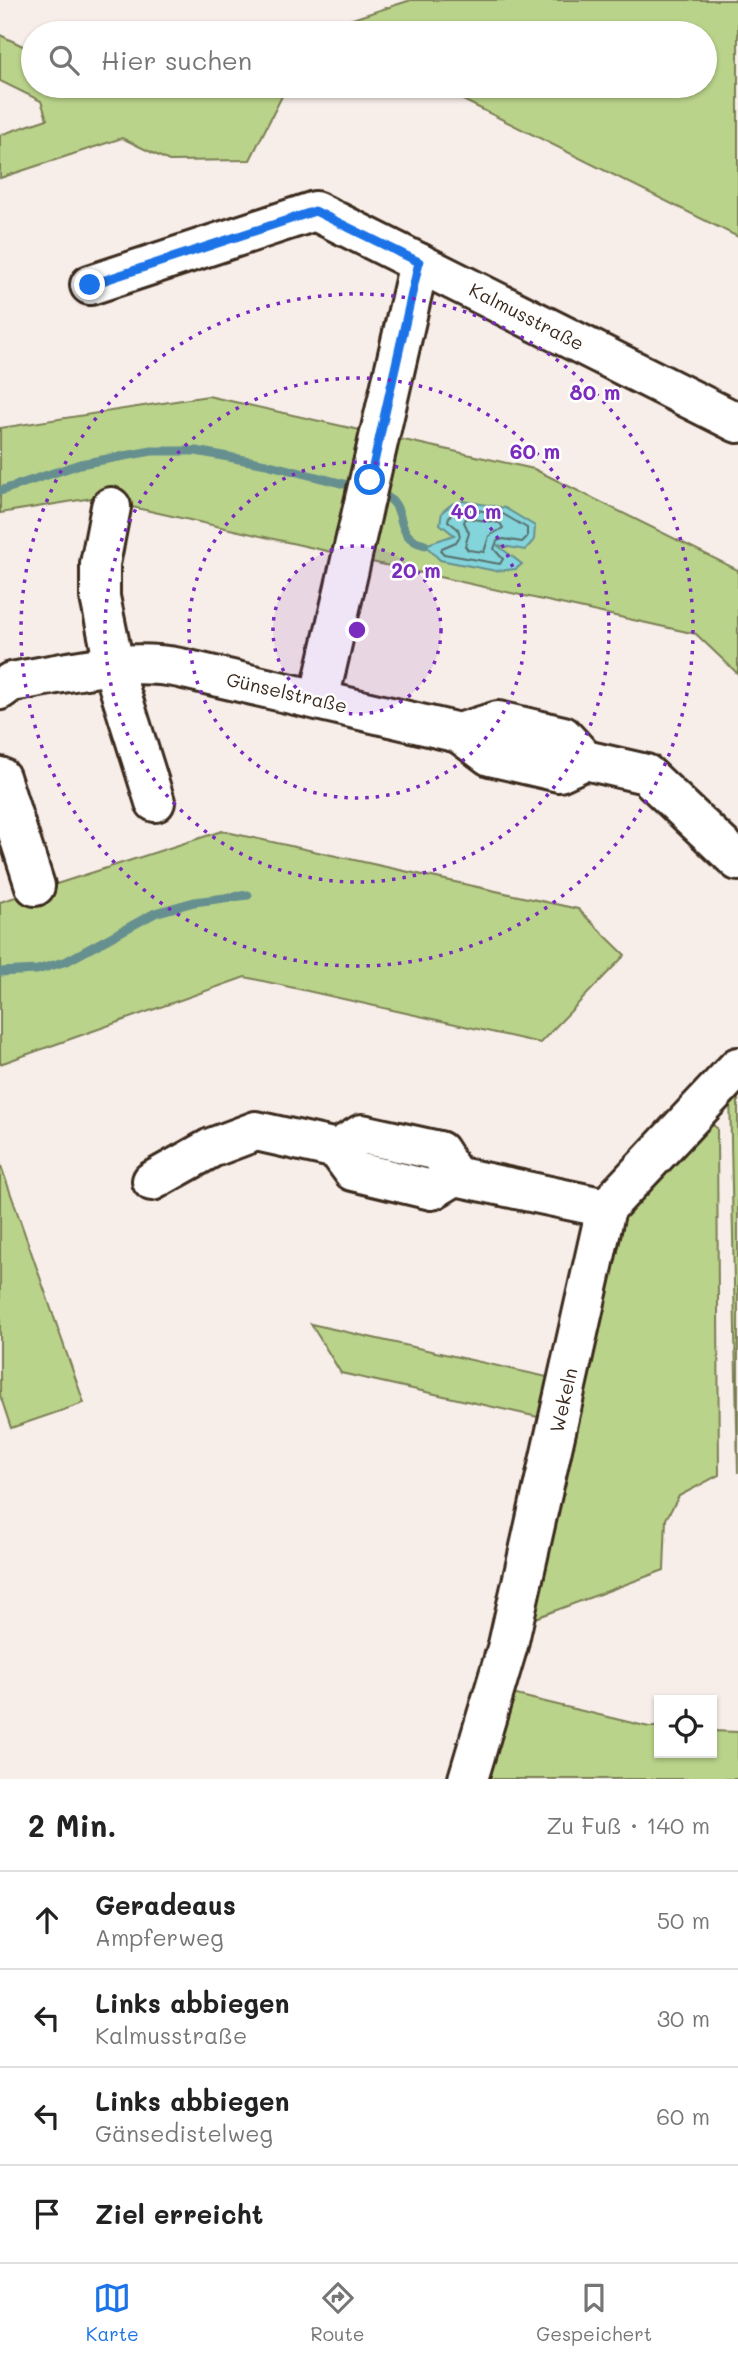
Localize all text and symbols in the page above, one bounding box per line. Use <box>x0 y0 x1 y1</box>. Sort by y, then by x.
search box <box>21 21 717 98</box>
icon: search <box>45 41 83 79</box>
text: Hier suchen <box>101 43 252 77</box>
route end <box>74 269 105 300</box>
street label: Kalmusstraße <box>465 276 589 356</box>
text: 80 m <box>570 378 620 405</box>
text: 60 m <box>510 437 560 464</box>
route start <box>354 464 385 495</box>
text: 40 m <box>450 497 502 524</box>
text: 20 m <box>391 556 441 583</box>
centre of rings <box>345 618 369 642</box>
street label: Günselstraße <box>224 666 350 718</box>
street label: Wekeln <box>543 1365 583 1435</box>
map controls <box>654 1695 717 1758</box>
button: locate <box>654 1695 717 1758</box>
text: 2 Min. <box>28 1805 116 1845</box>
text: Zu Fuß · 140 m <box>546 1810 710 1840</box>
text: Geradeaus <box>95 1888 236 1922</box>
icon: ahead <box>28 1901 66 1939</box>
text: 50 m <box>657 1905 710 1935</box>
text: Ampferweg <box>95 1922 224 1952</box>
text: Links abbiegen <box>95 1986 290 2020</box>
icon: left <box>28 1999 66 2037</box>
text: 30 m <box>657 2003 710 2033</box>
text: Kalmusstraße <box>95 2020 247 2050</box>
text: Links abbiegen <box>95 2084 290 2118</box>
icon: left <box>28 2097 66 2135</box>
text: 60 m <box>656 2101 710 2131</box>
text: Gänsedistelweg <box>95 2118 273 2148</box>
icon: arrive <box>28 2195 66 2233</box>
text: Ziel erreicht <box>95 2197 263 2231</box>
tab: Karte <box>86 2279 139 2346</box>
tab: Route <box>311 2279 365 2346</box>
tab: Gespeichert <box>536 2279 652 2346</box>

